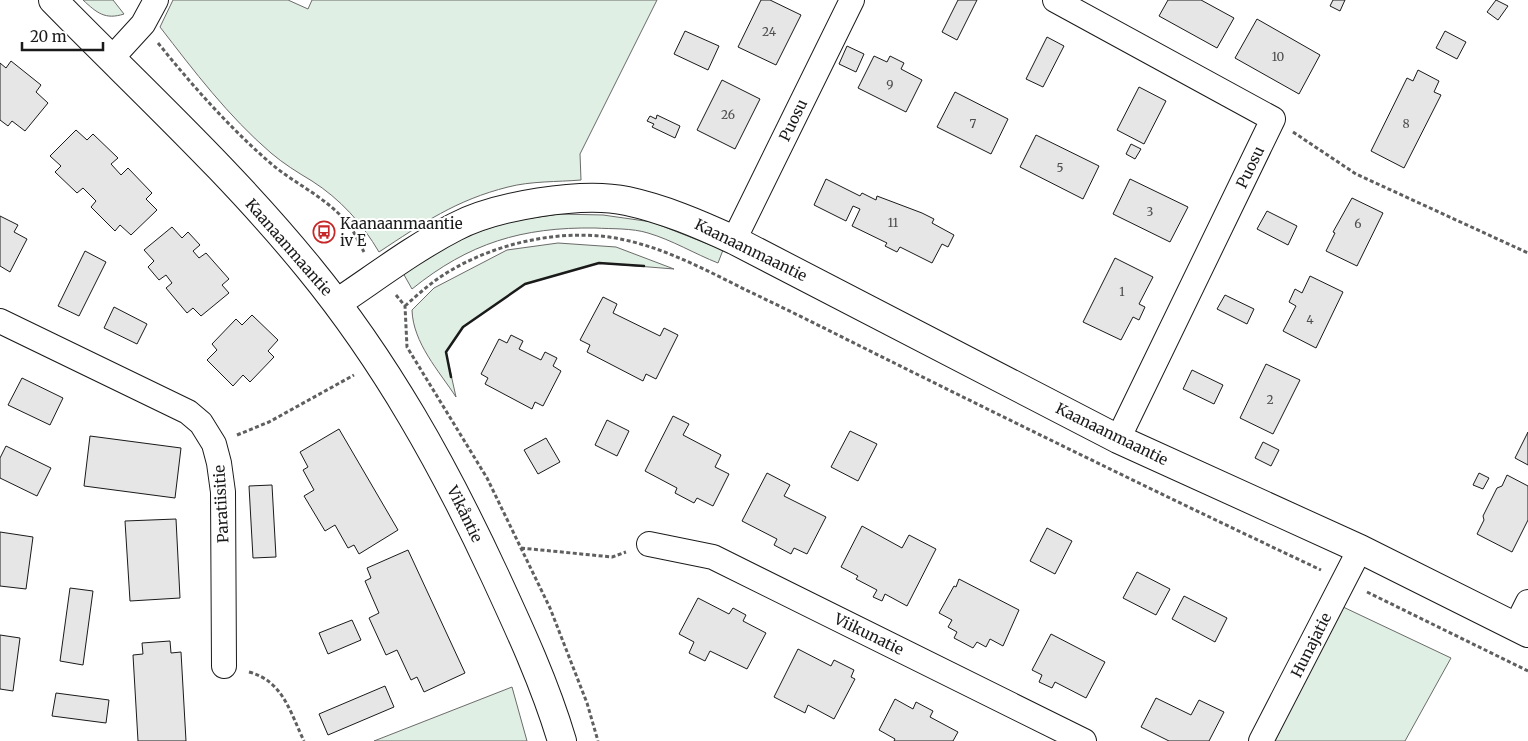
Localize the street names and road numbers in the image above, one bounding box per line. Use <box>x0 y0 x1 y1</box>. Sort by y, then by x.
street label: Puosu <box>775 96 811 144</box>
street label: Puosu <box>1232 143 1268 191</box>
street label: Kaanaanmaantie <box>242 195 336 300</box>
street label: Kaanaanmaantie <box>692 215 810 285</box>
street label: Kaanaanmaantie <box>1053 399 1171 469</box>
street label: Paratiisitie <box>209 464 233 544</box>
street label: Vikåntie <box>443 482 487 546</box>
street label: Viikunatie <box>830 609 907 659</box>
street label: Hunajatie <box>1287 609 1335 680</box>

